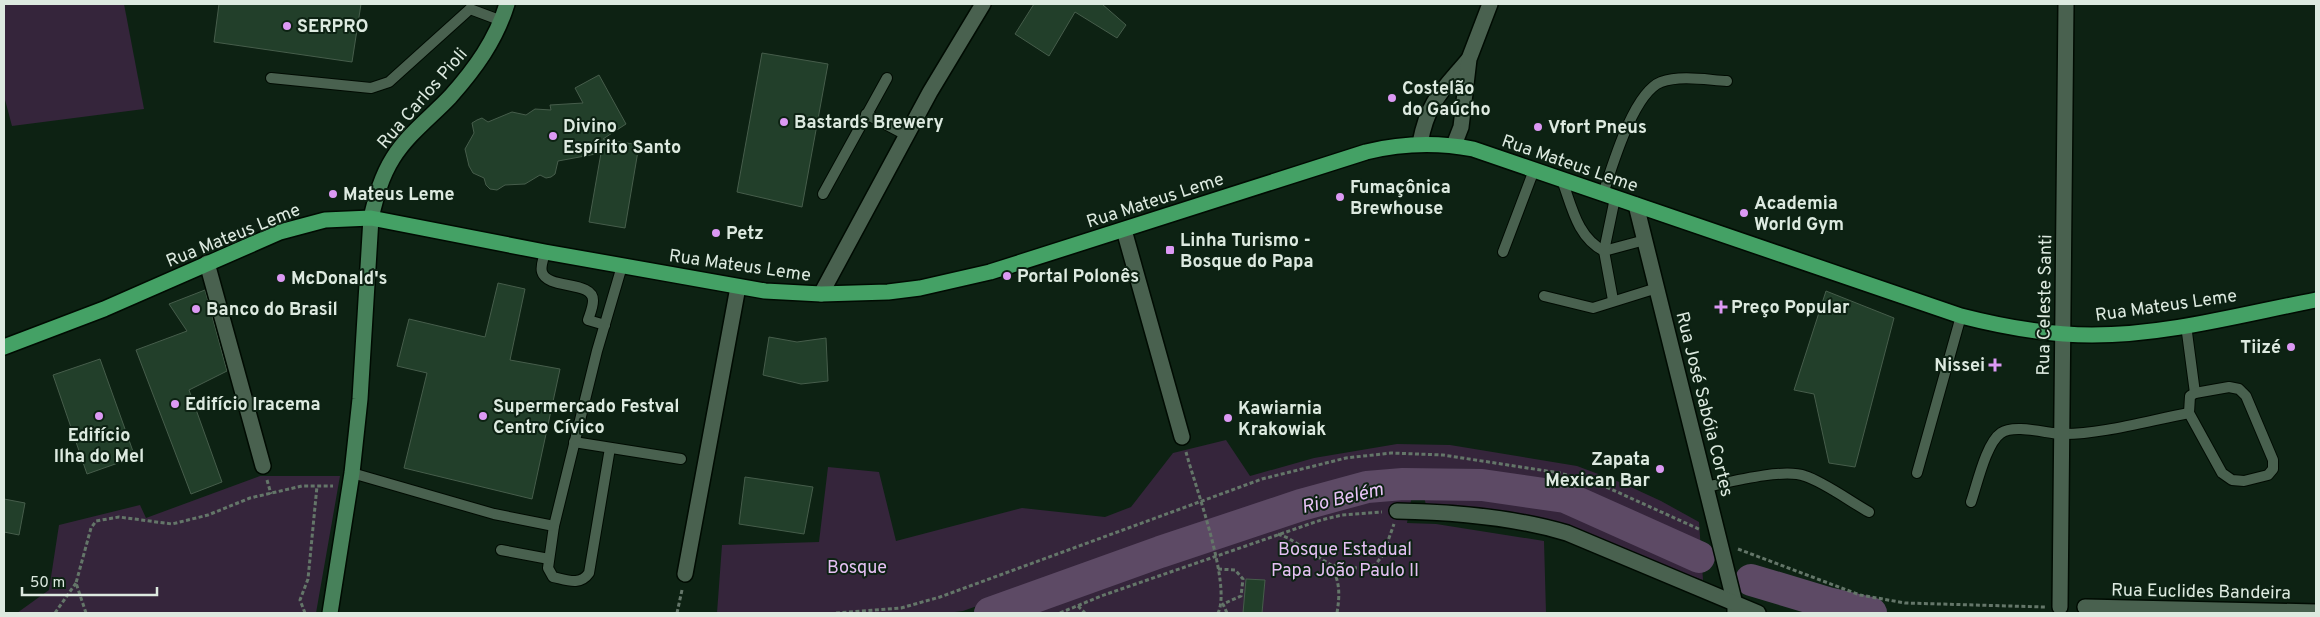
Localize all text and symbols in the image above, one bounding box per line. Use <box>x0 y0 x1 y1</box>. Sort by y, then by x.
place label: SERPRO <box>297 16 369 39</box>
marker: SERPRO <box>281 20 293 32</box>
street label: Rua Carlos Pioli <box>373 44 473 154</box>
place label: Costelão do Gaúcho <box>1402 78 1491 122</box>
marker: Costelão do Gaúcho <box>1386 92 1398 104</box>
place label: Bastards Brewery <box>794 112 944 135</box>
place label: Divino Espírito Santo <box>563 116 681 160</box>
marker: Bastards Brewery <box>778 116 790 128</box>
place label: Vfort Pneus <box>1548 117 1647 140</box>
marker: Vfort Pneus <box>1532 121 1544 133</box>
marker: Divino Espírito Santo <box>547 130 559 142</box>
street label: Rua Mateus Leme <box>1498 130 1641 199</box>
street label: Rua Mateus Leme <box>1084 168 1227 234</box>
place label: Fumaçônica Brewhouse <box>1350 177 1451 221</box>
place label: Mateus Leme <box>343 184 455 207</box>
marker: Mateus Leme <box>327 188 339 200</box>
marker: Fumaçônica Brewhouse <box>1334 191 1346 203</box>
place label: Academia World Gym <box>1754 193 1844 237</box>
street label: Rua Mateus Leme <box>163 199 304 274</box>
marker: Academia World Gym <box>1738 207 1750 219</box>
place label: Petz <box>726 223 764 246</box>
marker: Petz <box>710 227 722 239</box>
place label: Linha Turismo - Bosque do Papa <box>1180 230 1313 274</box>
street label: Rua Celeste Santi <box>2033 234 2058 376</box>
marker: Linha Turismo - Bosque do Papa <box>1164 244 1176 256</box>
street label: Rua Mateus Leme <box>667 245 812 288</box>
place label: Portal Polonês <box>1017 266 1139 289</box>
place label: McDonald's <box>291 268 387 291</box>
marker: Portal Polonês <box>1001 270 1013 282</box>
marker: McDonald's <box>275 272 287 284</box>
street label: Rua Mateus Leme <box>2094 285 2239 328</box>
place label: Preço Popular <box>1731 297 1850 320</box>
place label: Banco do Brasil <box>206 299 338 322</box>
marker: Preço Popular <box>1715 301 1727 313</box>
marker: Banco do Brasil <box>190 303 202 315</box>
street label: Rua José Sabóia Cortes <box>1669 309 1738 499</box>
place label: Tiizé <box>2240 337 2281 360</box>
marker: Tiizé <box>2285 341 2297 353</box>
place label: Nissei <box>1934 355 1985 378</box>
marker: Nissei <box>1989 359 2001 371</box>
place label: Edifício Iracema <box>185 394 321 417</box>
place label: Supermercado Festval Centro Cívico <box>493 396 680 440</box>
marker: Edifício Iracema <box>169 398 181 410</box>
place label: Kawiarnia Krakowiak <box>1238 398 1326 442</box>
marker: Edifício Ilha do Mel <box>93 410 105 422</box>
marker: Supermercado Festval Centro Cívico <box>477 410 489 422</box>
marker: Kawiarnia Krakowiak <box>1222 412 1234 424</box>
place label: Edifício Ilha do Mel <box>54 425 144 469</box>
place label: Zapata Mexican Bar <box>1545 449 1650 493</box>
marker: Zapata Mexican Bar <box>1654 463 1666 475</box>
water label: Rio Belém <box>1299 478 1386 520</box>
park label: Bosque Estadual Papa João Paulo II <box>1271 539 1419 583</box>
park label: Bosque <box>827 557 887 580</box>
scale bar <box>22 564 158 596</box>
text: 50 m <box>30 574 65 593</box>
street label: Rua Euclides Bandeira <box>2111 579 2291 606</box>

